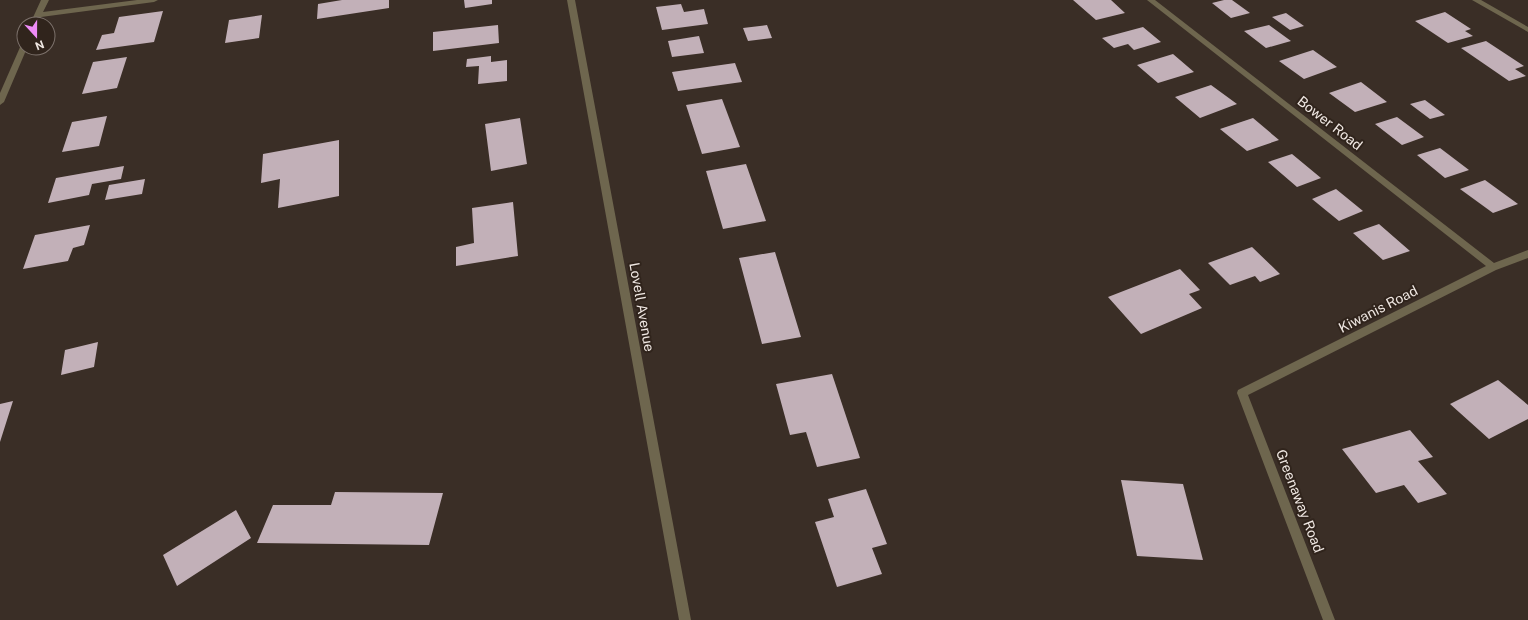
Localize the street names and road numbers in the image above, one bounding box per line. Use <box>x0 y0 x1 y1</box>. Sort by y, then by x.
street label: Bower Road <box>1294 93 1366 153</box>
street label: Lovell Avenue <box>626 261 658 353</box>
street label: Kiwanis Road <box>1336 282 1420 336</box>
street label: Greenaway Road <box>1273 447 1327 555</box>

